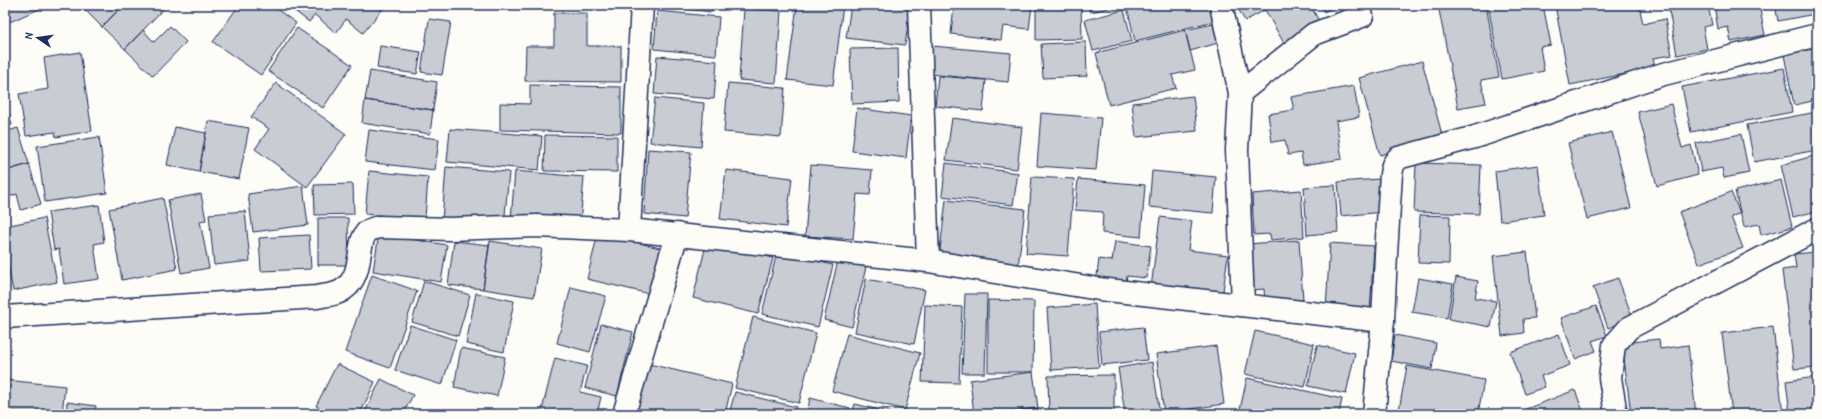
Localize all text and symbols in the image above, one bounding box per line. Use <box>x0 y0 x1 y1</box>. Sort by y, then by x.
north arrow <box>18 18 58 58</box>
text: N <box>21 31 36 40</box>

